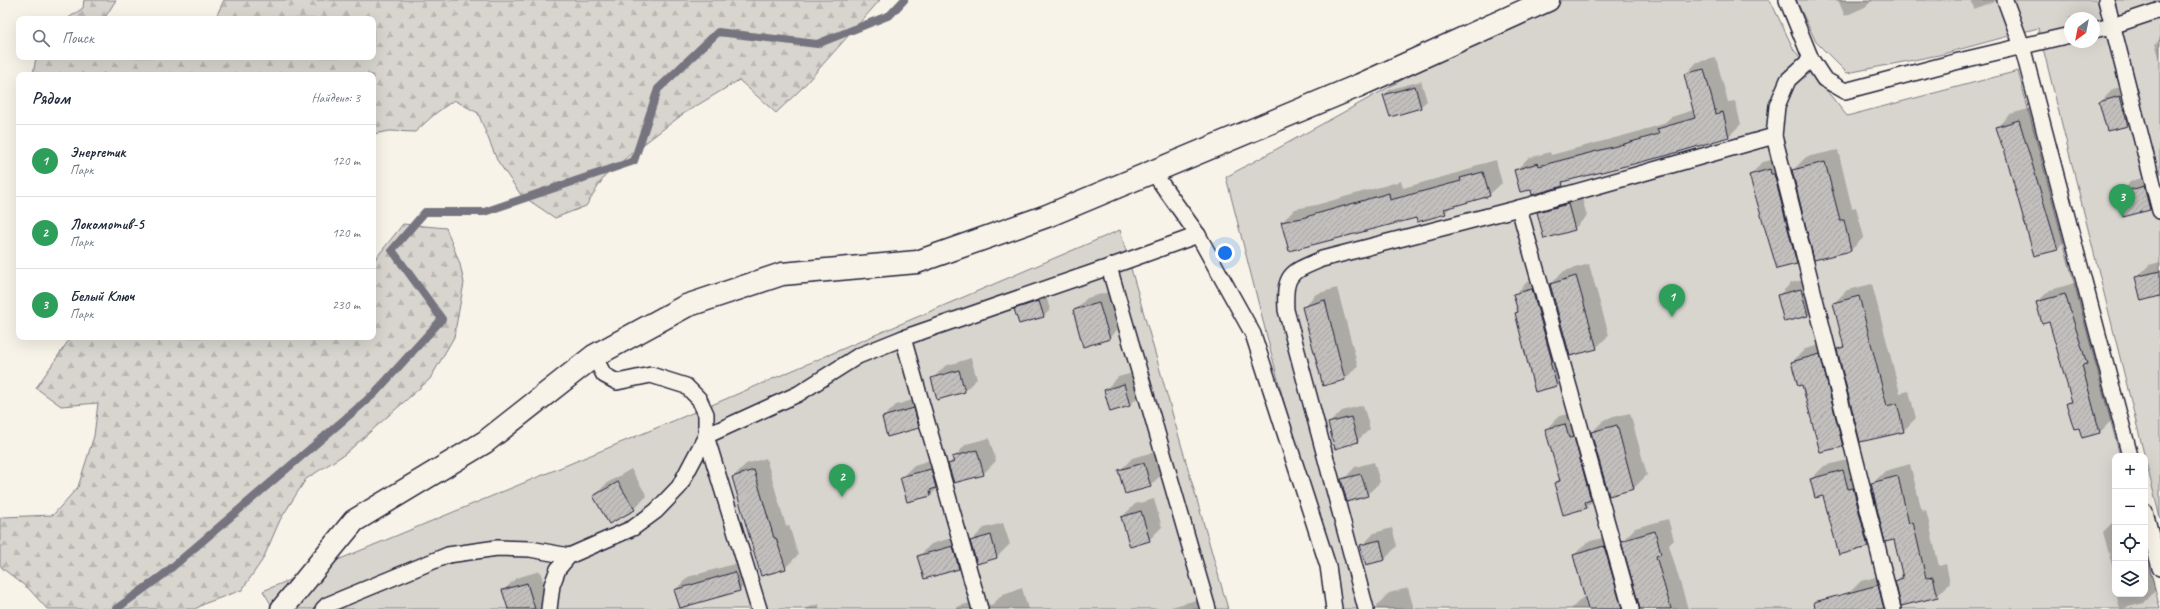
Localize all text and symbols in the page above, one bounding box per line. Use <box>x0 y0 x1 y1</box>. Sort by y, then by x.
north arrow <box>2064 12 2100 48</box>
search box <box>16 16 376 60</box>
icon: search <box>30 27 52 49</box>
text: Поиск <box>62 29 94 48</box>
text: Рядом <box>32 88 70 109</box>
text: Найдено: 3 <box>312 90 360 106</box>
text: Энергетик <box>70 143 125 162</box>
text: 1 <box>42 153 48 169</box>
text: 120 m <box>332 153 360 169</box>
text: Парк <box>70 162 93 178</box>
pin: 3 <box>2109 184 2135 217</box>
text: Локомотив-5 <box>70 215 144 234</box>
text: 2 <box>42 225 48 241</box>
text: 120 m <box>332 225 360 241</box>
text: Парк <box>70 234 93 250</box>
your location <box>1215 243 1235 263</box>
pin: 1 <box>1659 284 1685 317</box>
text: Белый Ключ <box>70 287 134 306</box>
text: 3 <box>42 297 48 313</box>
text: 230 m <box>332 297 360 313</box>
text: Парк <box>70 306 93 322</box>
map controls <box>2112 453 2148 597</box>
button: + <box>2112 453 2148 489</box>
pin: 2 <box>829 464 855 497</box>
button: − <box>2112 489 2148 525</box>
button: locate <box>2112 525 2148 561</box>
button: layers <box>2112 561 2148 597</box>

